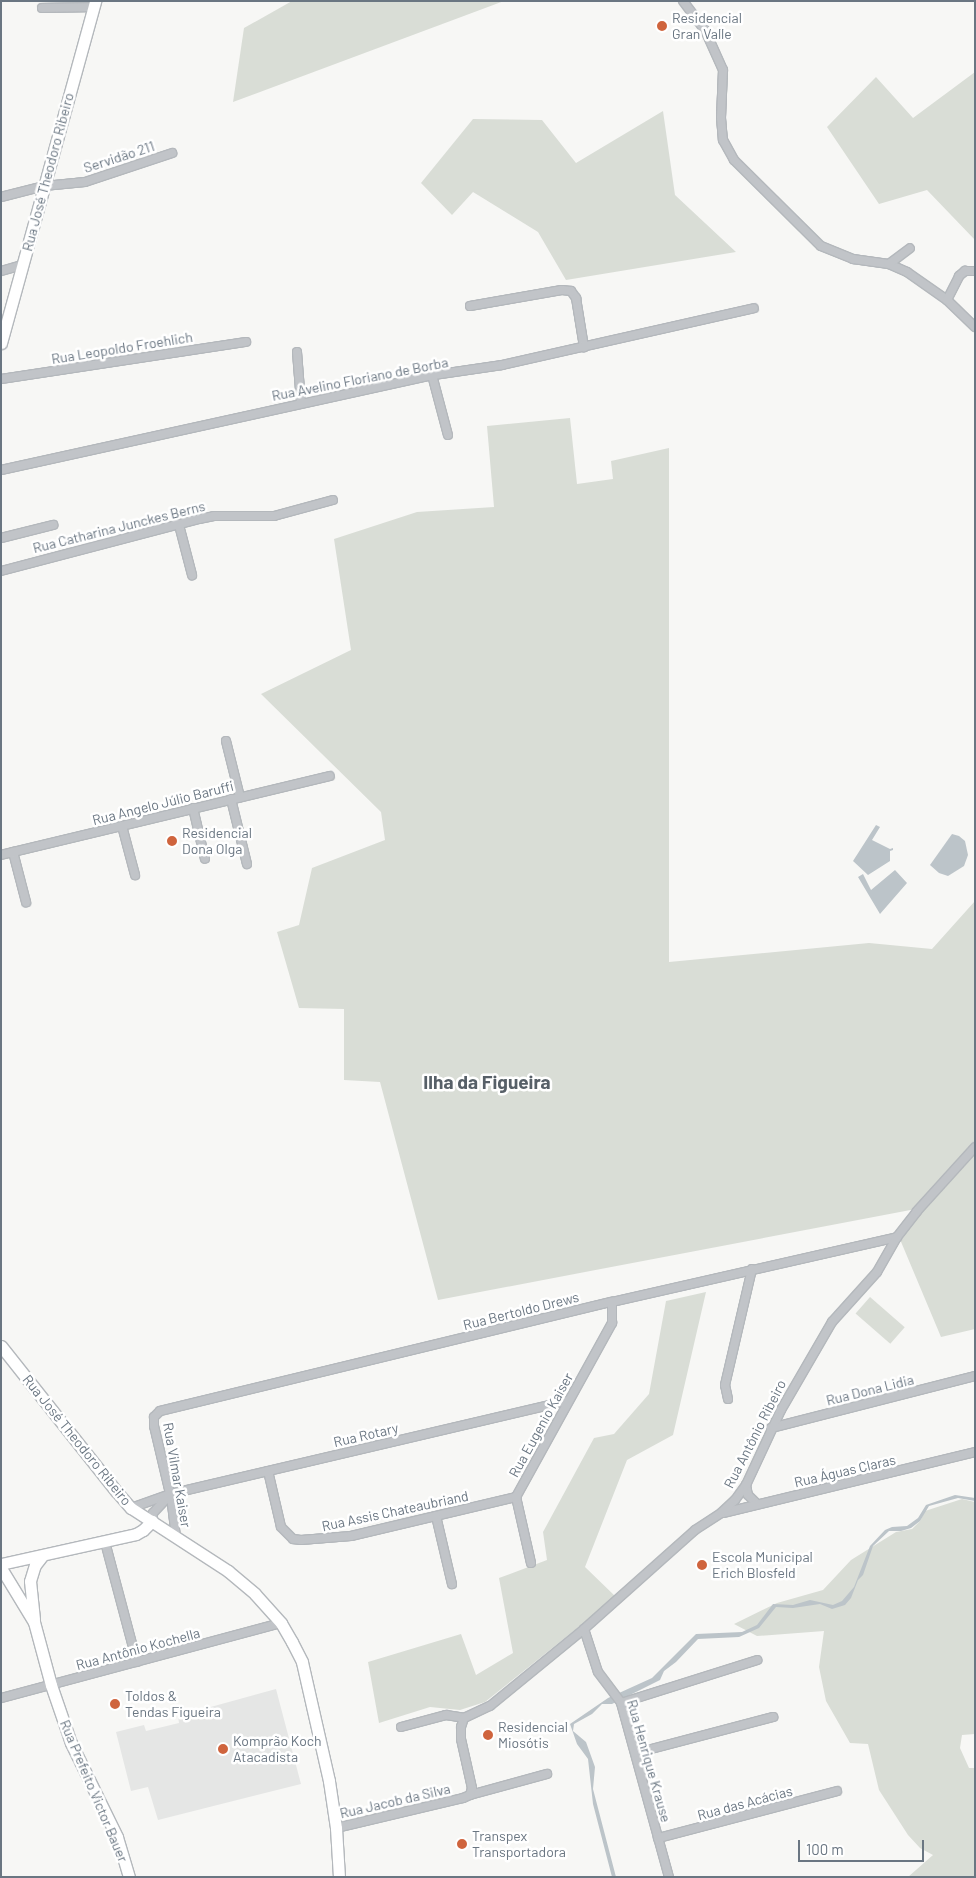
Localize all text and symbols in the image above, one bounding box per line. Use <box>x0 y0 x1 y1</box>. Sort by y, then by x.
place label: Residencial Gran Valle <box>672 10 742 42</box>
marker: Residencial Gran Valle <box>656 20 668 32</box>
street label: Rua José Theodoro Ribeiro <box>19 91 77 253</box>
street label: Servidão 211 <box>81 138 157 176</box>
street label: Rua Leopoldo Froehlich <box>50 329 194 367</box>
street label: Rua Avelino Floriano de Borba <box>270 354 450 404</box>
street label: Rua Catharina Junckes Berns <box>31 497 207 557</box>
street label: Rua Angelo Júlio Baruffi <box>91 777 235 829</box>
place label: Residencial Dona Olga <box>182 825 252 858</box>
marker: Residencial Dona Olga <box>166 835 178 847</box>
district label: Ilha da Figueira <box>423 1071 551 1093</box>
street label: Rua Bertoldo Drews <box>461 1288 581 1334</box>
street label: Rua Eugenio Kaiser <box>505 1370 577 1480</box>
street label: Rua José Theodoro Ribeiro <box>19 1371 135 1509</box>
street label: Rua Dona Lidia <box>824 1371 916 1409</box>
street label: Rua Antônio Ribeiro <box>720 1377 790 1491</box>
street label: Rua Rotary <box>332 1419 400 1451</box>
street label: Rua Vilmar Kaiser <box>160 1421 194 1529</box>
street label: Rua Águas Claras <box>793 1451 897 1491</box>
street label: Rua Assis Chateaubriand <box>320 1487 470 1535</box>
place label: Escola Municipal Erich Blosfeld <box>712 1549 813 1581</box>
marker: Escola Municipal Erich Blosfeld <box>696 1559 708 1571</box>
street label: Rua Antônio Kochella <box>74 1624 202 1674</box>
place label: Toldos & Tendas Figueira <box>125 1688 221 1720</box>
marker: Toldos & Tendas Figueira <box>109 1698 121 1710</box>
street label: Rua Henrique Krause <box>623 1698 675 1824</box>
street label: Rua Prefeito Victor Bauer <box>56 1717 132 1865</box>
place label: Residencial Miosótis <box>498 1719 568 1751</box>
marker: Residencial Miosótis <box>482 1729 494 1741</box>
place label: Komprão Koch Atacadista <box>233 1733 322 1765</box>
marker: Komprão Koch Atacadista <box>217 1743 229 1755</box>
street label: Rua Jacob da Silva <box>338 1780 452 1822</box>
street label: Rua das Acácias <box>696 1782 794 1824</box>
place label: Transpex Transportadora <box>472 1828 566 1860</box>
scale bar <box>801 1830 927 1862</box>
marker: Transpex Transportadora <box>456 1838 468 1850</box>
text: 100 m <box>806 1840 844 1858</box>

